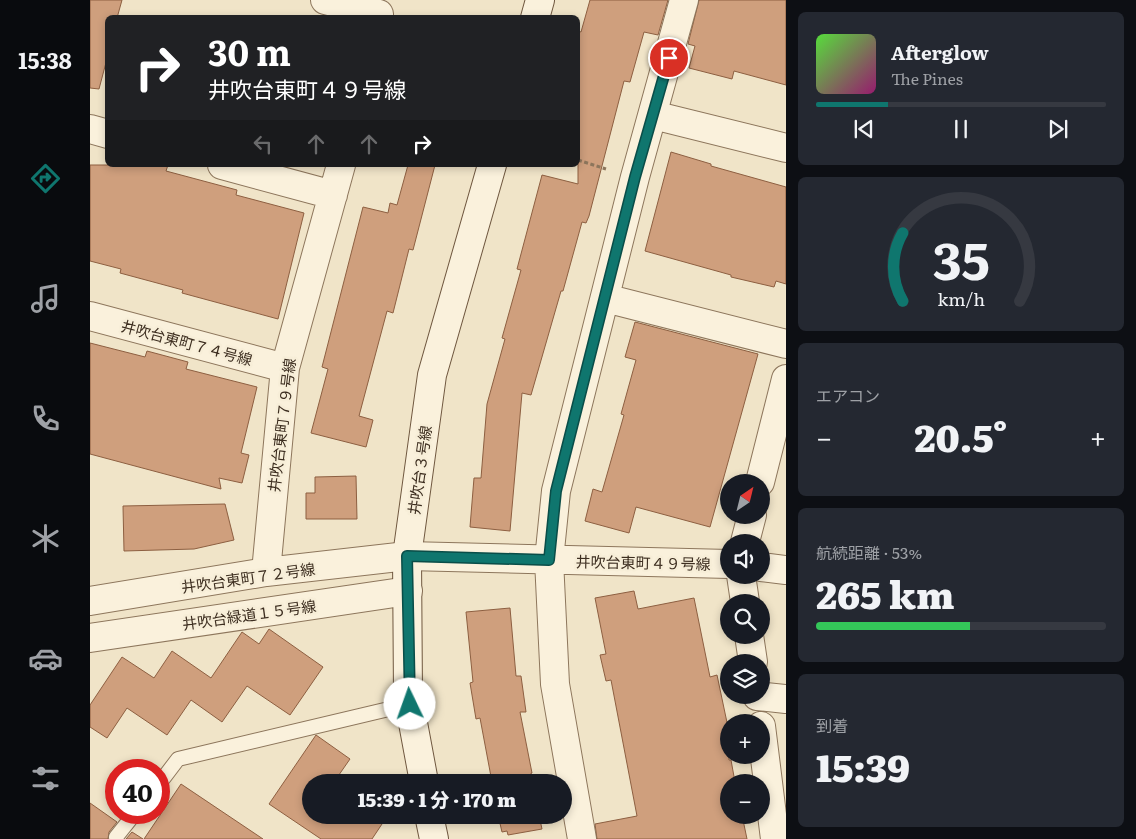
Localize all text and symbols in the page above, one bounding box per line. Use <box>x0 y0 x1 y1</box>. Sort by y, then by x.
text: 30 m <box>208 25 291 77</box>
icon: right <box>125 35 190 100</box>
pin <box>648 37 690 79</box>
text: Afterglow <box>891 38 989 66</box>
text: 15:38 <box>18 43 72 76</box>
icon: arrive <box>655 44 683 72</box>
text: The Pines <box>891 66 963 90</box>
text: 井吹台東町４９号線 <box>208 72 406 105</box>
icon: previous <box>850 115 878 143</box>
icon: pause <box>947 115 975 143</box>
icon: next <box>1044 115 1072 143</box>
icon: left <box>249 130 277 158</box>
icon: ahead <box>302 130 330 158</box>
icon: ahead <box>355 130 383 158</box>
icon: right <box>408 130 436 158</box>
icon: directions <box>28 161 63 196</box>
text: 35 <box>932 219 990 296</box>
icon: music <box>28 281 63 316</box>
text: km/h <box>937 285 985 312</box>
street label: 井吹台東町７４号線 <box>119 313 255 371</box>
street label: 井吹台東町７９号線 <box>261 357 301 493</box>
text: エアコン <box>816 383 880 407</box>
icon: phone <box>28 401 63 436</box>
text: 20.5° <box>914 407 1008 464</box>
text: − <box>816 415 832 457</box>
text: + <box>1090 415 1106 457</box>
street label: 井吹台３号線 <box>401 424 437 516</box>
north arrow <box>720 474 770 524</box>
map controls <box>720 474 770 824</box>
icon: climate <box>28 521 63 556</box>
button: sound <box>720 534 770 584</box>
text: 航続距離 · 53% <box>816 540 922 564</box>
street label: 井吹台東町４９号線 <box>575 549 711 575</box>
street label: 井吹台東町７２号線 <box>180 556 316 598</box>
text: 265 km <box>816 564 955 621</box>
street label: 井吹台緑道１５号線 <box>181 593 317 635</box>
button: search <box>720 594 770 644</box>
icon: car <box>28 641 63 676</box>
button: layers <box>720 654 770 704</box>
position arrow <box>383 677 435 729</box>
text: 到着 <box>816 713 848 737</box>
button: + <box>720 714 770 764</box>
text: 15:39 <box>816 737 910 794</box>
speed limit sign: 40 <box>105 759 170 824</box>
icon: filters <box>28 761 63 796</box>
button: − <box>720 774 770 824</box>
text: 15:39 · 1 分 · 170 m <box>358 785 516 813</box>

